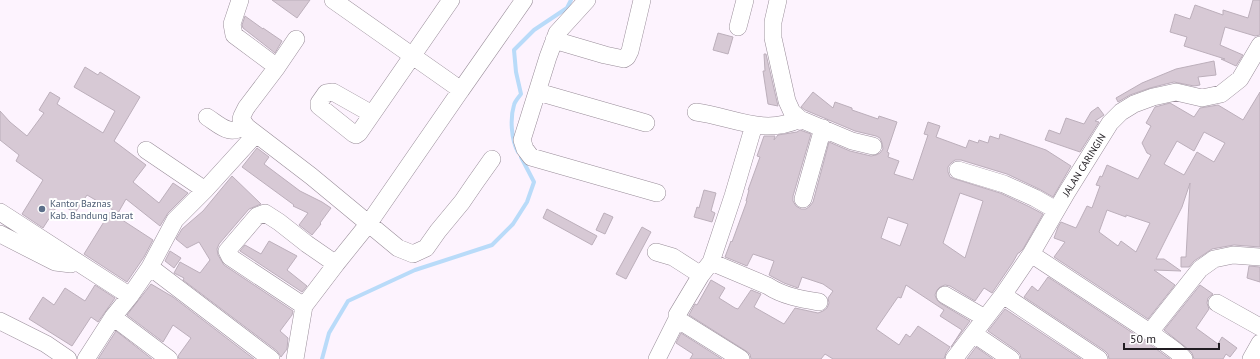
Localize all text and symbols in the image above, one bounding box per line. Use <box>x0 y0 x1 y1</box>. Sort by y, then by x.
street label: JALAN CARINGIN <box>1059 131 1109 200</box>
place label: Kantor Baznas Kab. Bandung Barat <box>50 197 134 222</box>
marker: Kantor Baznas Kab. Bandung Barat <box>37 204 47 214</box>
scale bar <box>1124 325 1219 351</box>
text: 50 m <box>1130 331 1156 346</box>

